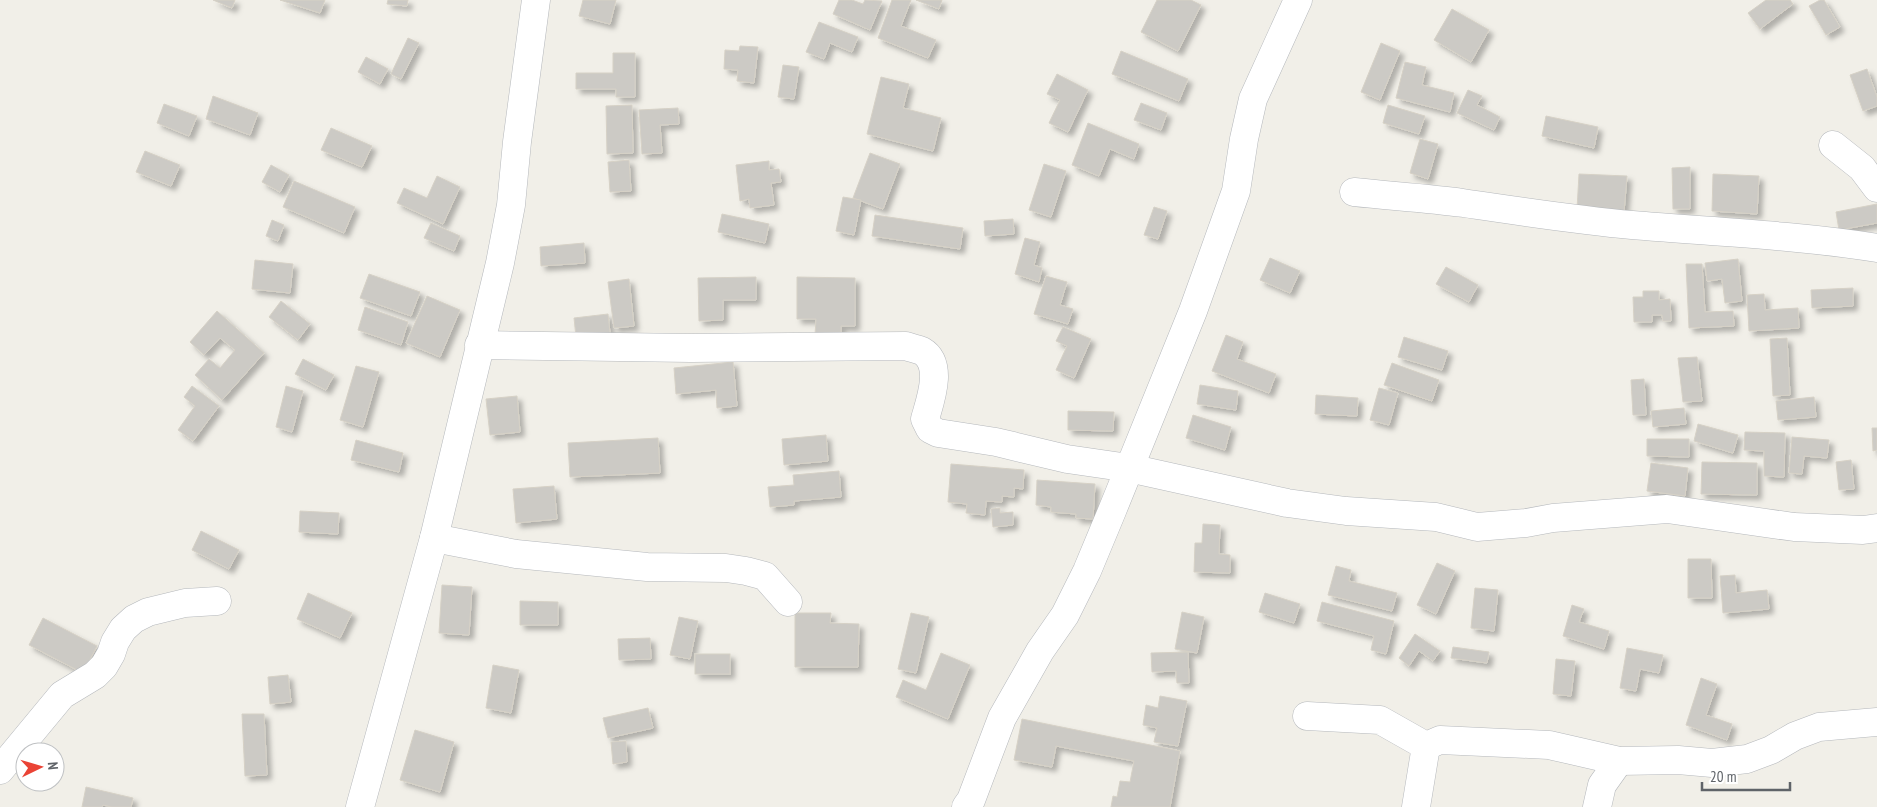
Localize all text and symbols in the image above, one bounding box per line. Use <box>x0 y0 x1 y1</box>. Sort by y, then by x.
north arrow <box>15 742 65 792</box>
scale bar <box>1702 760 1790 792</box>
text: N <box>44 761 62 770</box>
text: 20 m <box>1710 767 1736 786</box>

